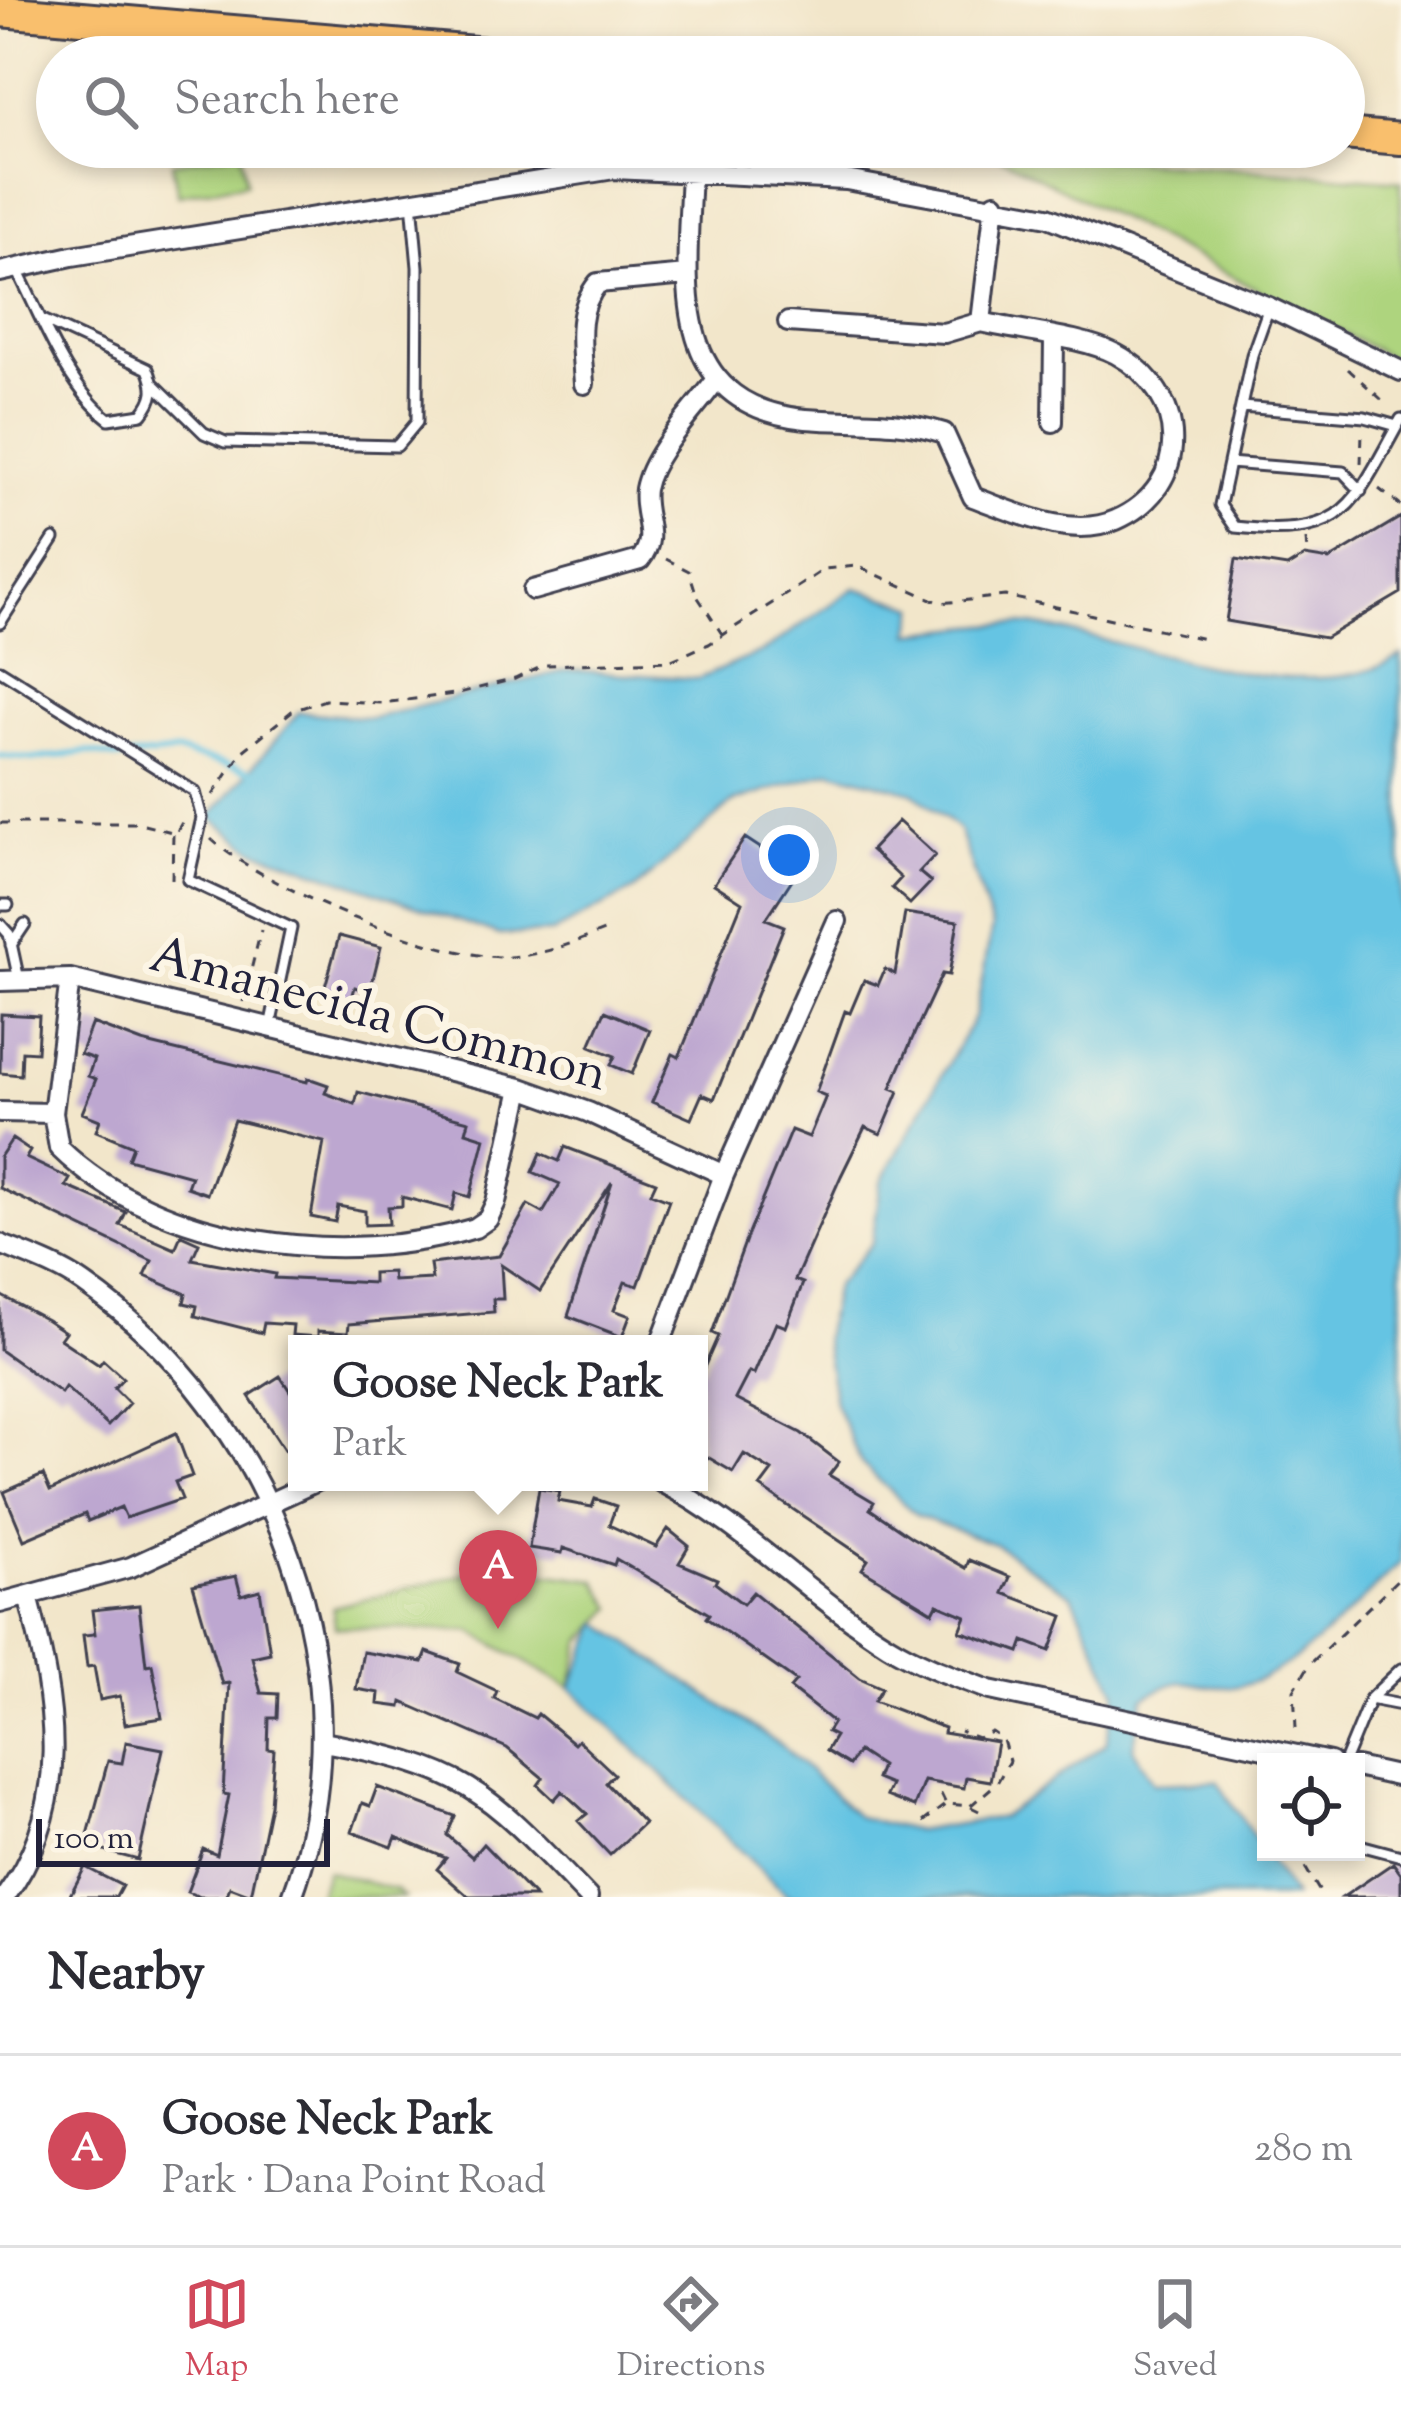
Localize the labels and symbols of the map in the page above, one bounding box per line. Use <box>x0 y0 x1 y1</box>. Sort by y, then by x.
your location <box>759 825 819 885</box>
street label: Amanecida Common <box>141 921 615 1113</box>
pin: A <box>459 1530 537 1629</box>
scale bar <box>36 1813 330 1866</box>

